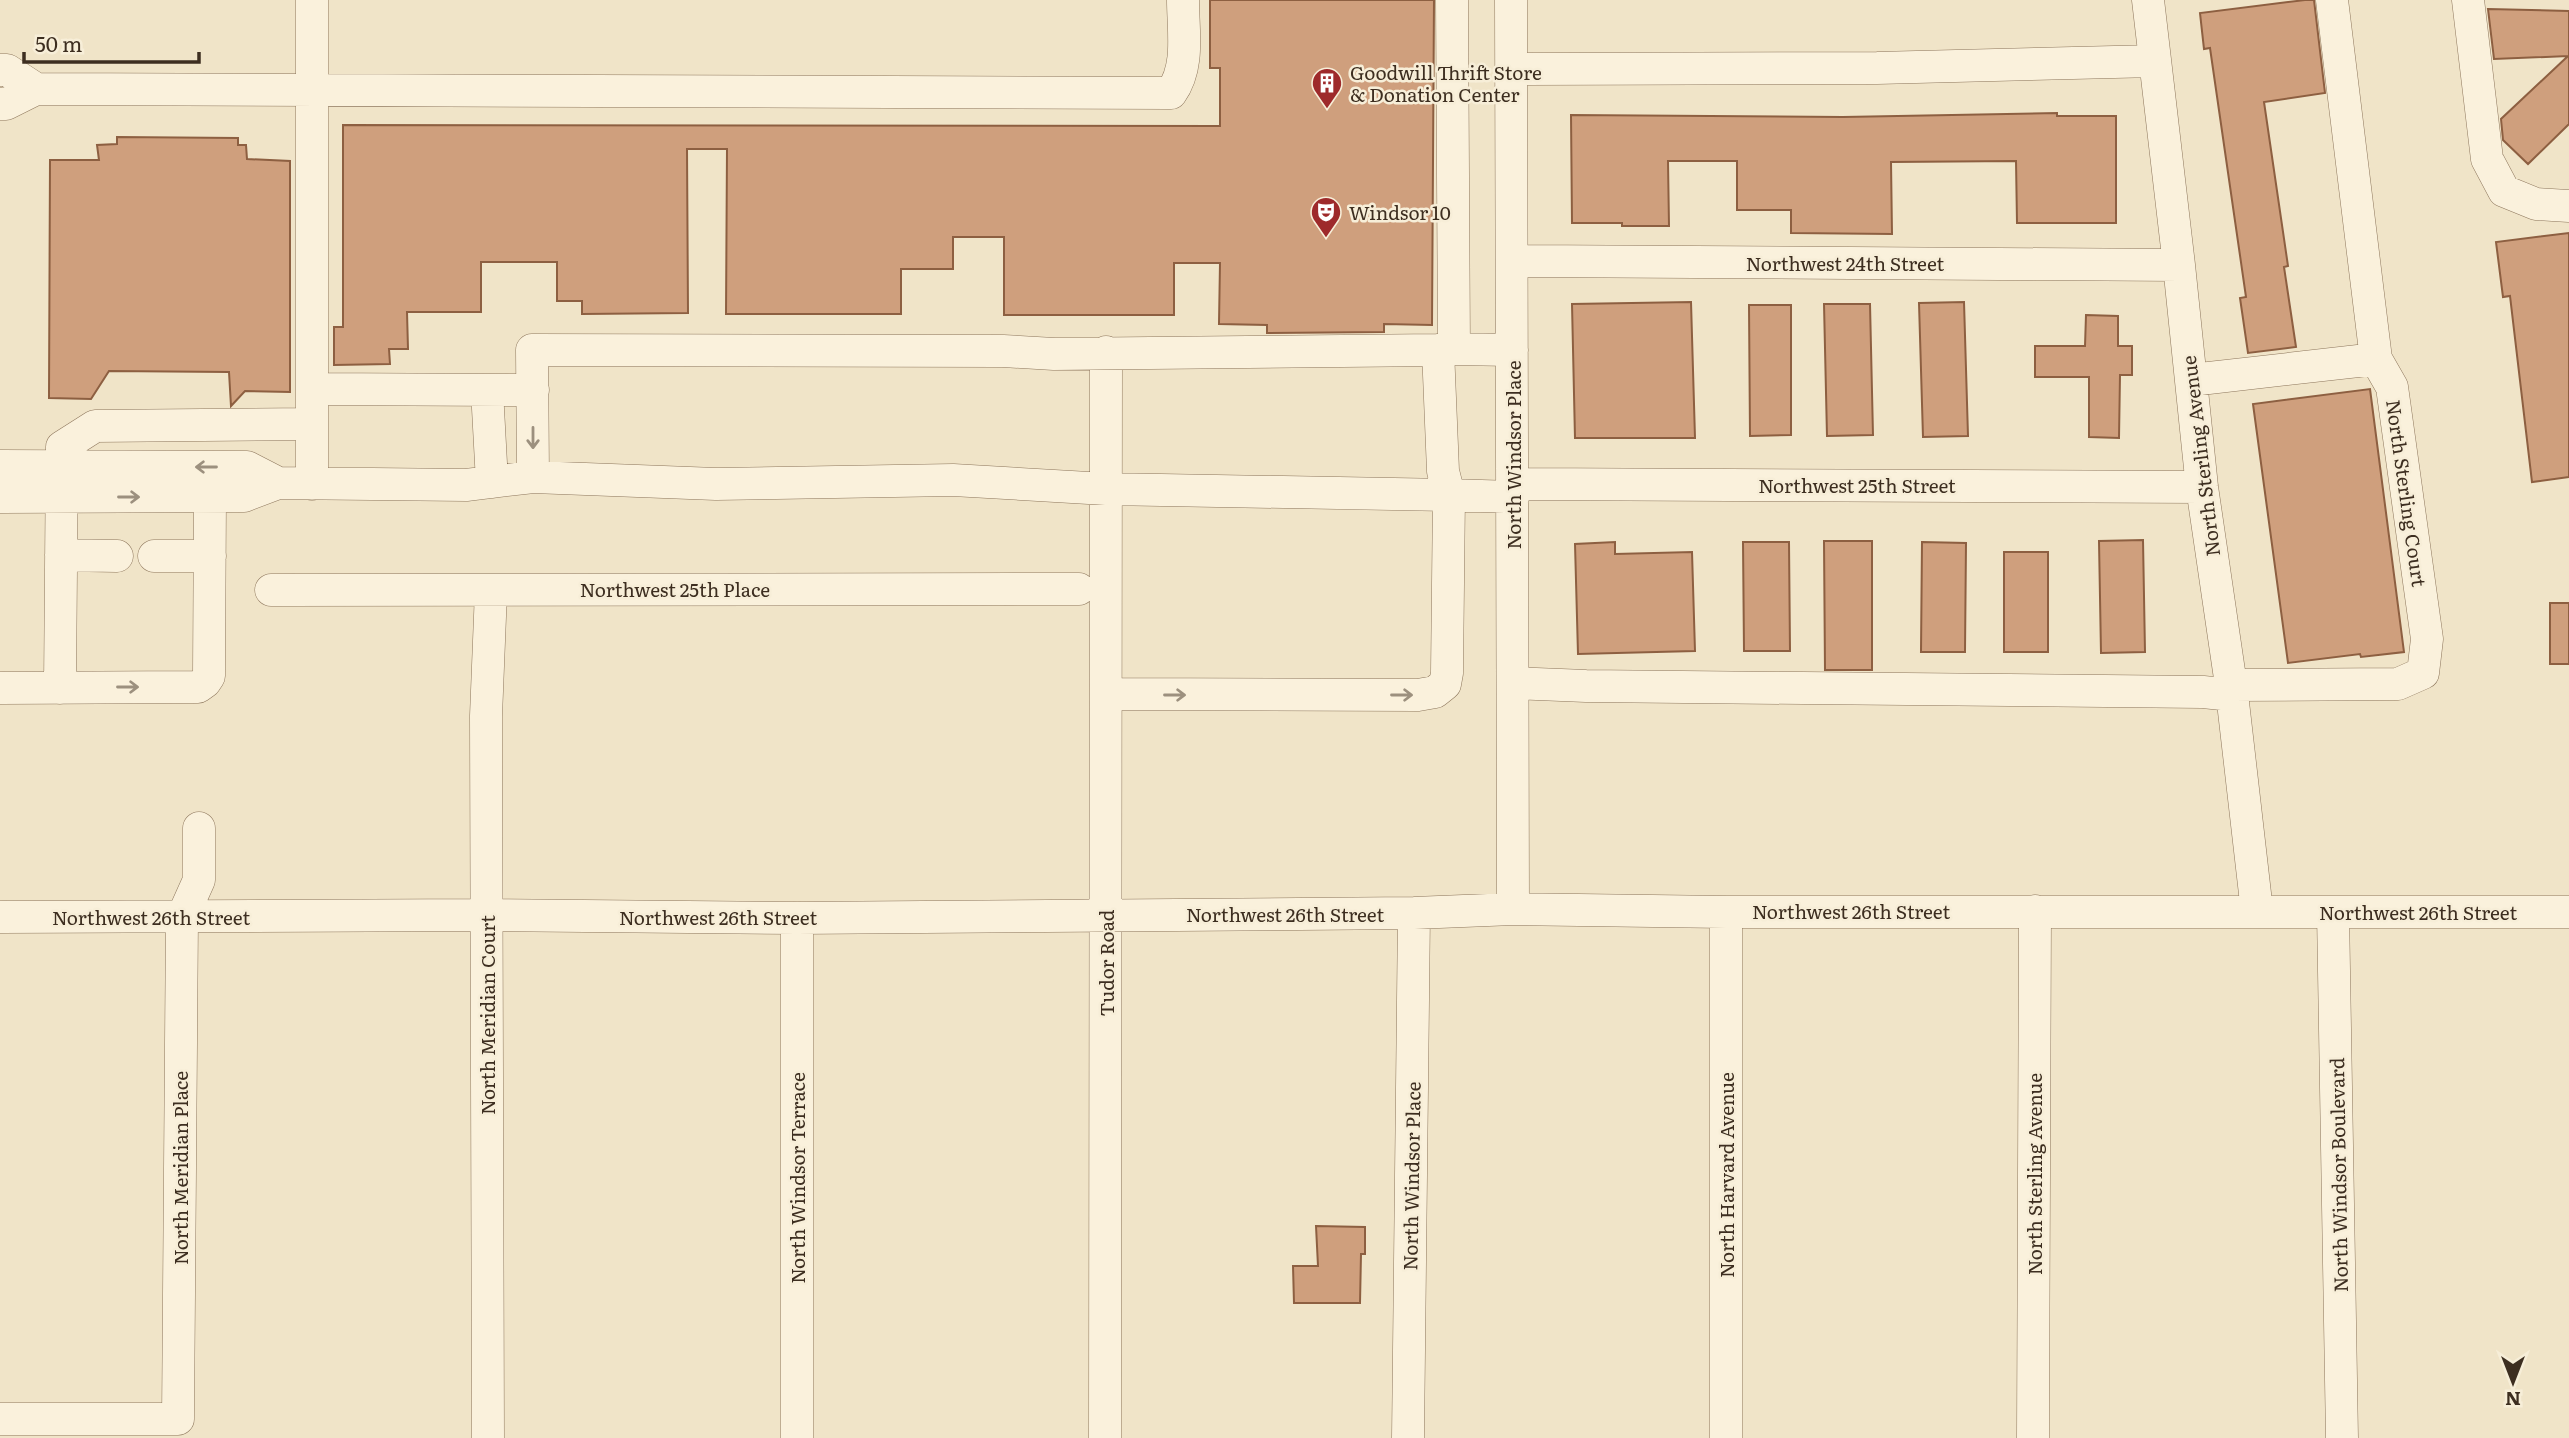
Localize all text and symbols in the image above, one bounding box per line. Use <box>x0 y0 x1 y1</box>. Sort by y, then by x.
scale bar <box>24 21 200 65</box>
text: 50 m <box>35 27 82 58</box>
place label: Goodwill Thrift Store & Donation Center <box>1350 58 1542 108</box>
building icon: Goodwill Thrift Store & Donation Center <box>1310 66 1344 110</box>
theatre icon: Windsor 10 <box>1309 195 1343 239</box>
place label: Windsor 10 <box>1349 198 1451 226</box>
street label: Northwest 24th Street <box>1746 249 1945 277</box>
street label: North Sterling Avenue <box>2174 354 2226 558</box>
street label: North Windsor Place <box>1499 360 1527 550</box>
street label: North Sterling Court <box>2380 398 2434 589</box>
one-way arrow <box>526 426 540 449</box>
one-way arrow <box>195 460 218 474</box>
street label: Northwest 25th Street <box>1758 471 1956 499</box>
one-way arrow <box>118 490 141 503</box>
street label: Northwest 25th Place <box>580 575 770 603</box>
one-way arrow <box>117 680 140 694</box>
one-way arrow <box>1163 688 1186 702</box>
one-way arrow <box>1391 688 1414 702</box>
street label: Northwest 26th Street <box>1752 897 1950 925</box>
street label: Northwest 26th Street <box>2319 898 2517 926</box>
street label: Northwest 26th Street <box>1186 900 1384 928</box>
street label: Northwest 26th Street <box>52 903 250 931</box>
street label: Northwest 26th Street <box>619 903 817 931</box>
street label: Tudor Road <box>1092 909 1120 1016</box>
street label: North Meridian Court <box>473 915 501 1115</box>
street label: North Windsor Boulevard <box>2322 1057 2354 1293</box>
street label: North Meridian Place <box>166 1071 194 1265</box>
street label: North Windsor Terrace <box>783 1072 811 1284</box>
street label: North Harvard Avenue <box>1712 1072 1740 1278</box>
street label: North Sterling Avenue <box>2020 1073 2048 1275</box>
street label: North Windsor Place <box>1395 1081 1427 1271</box>
north arrow <box>2478 1347 2548 1417</box>
text: N <box>2505 1386 2521 1414</box>

